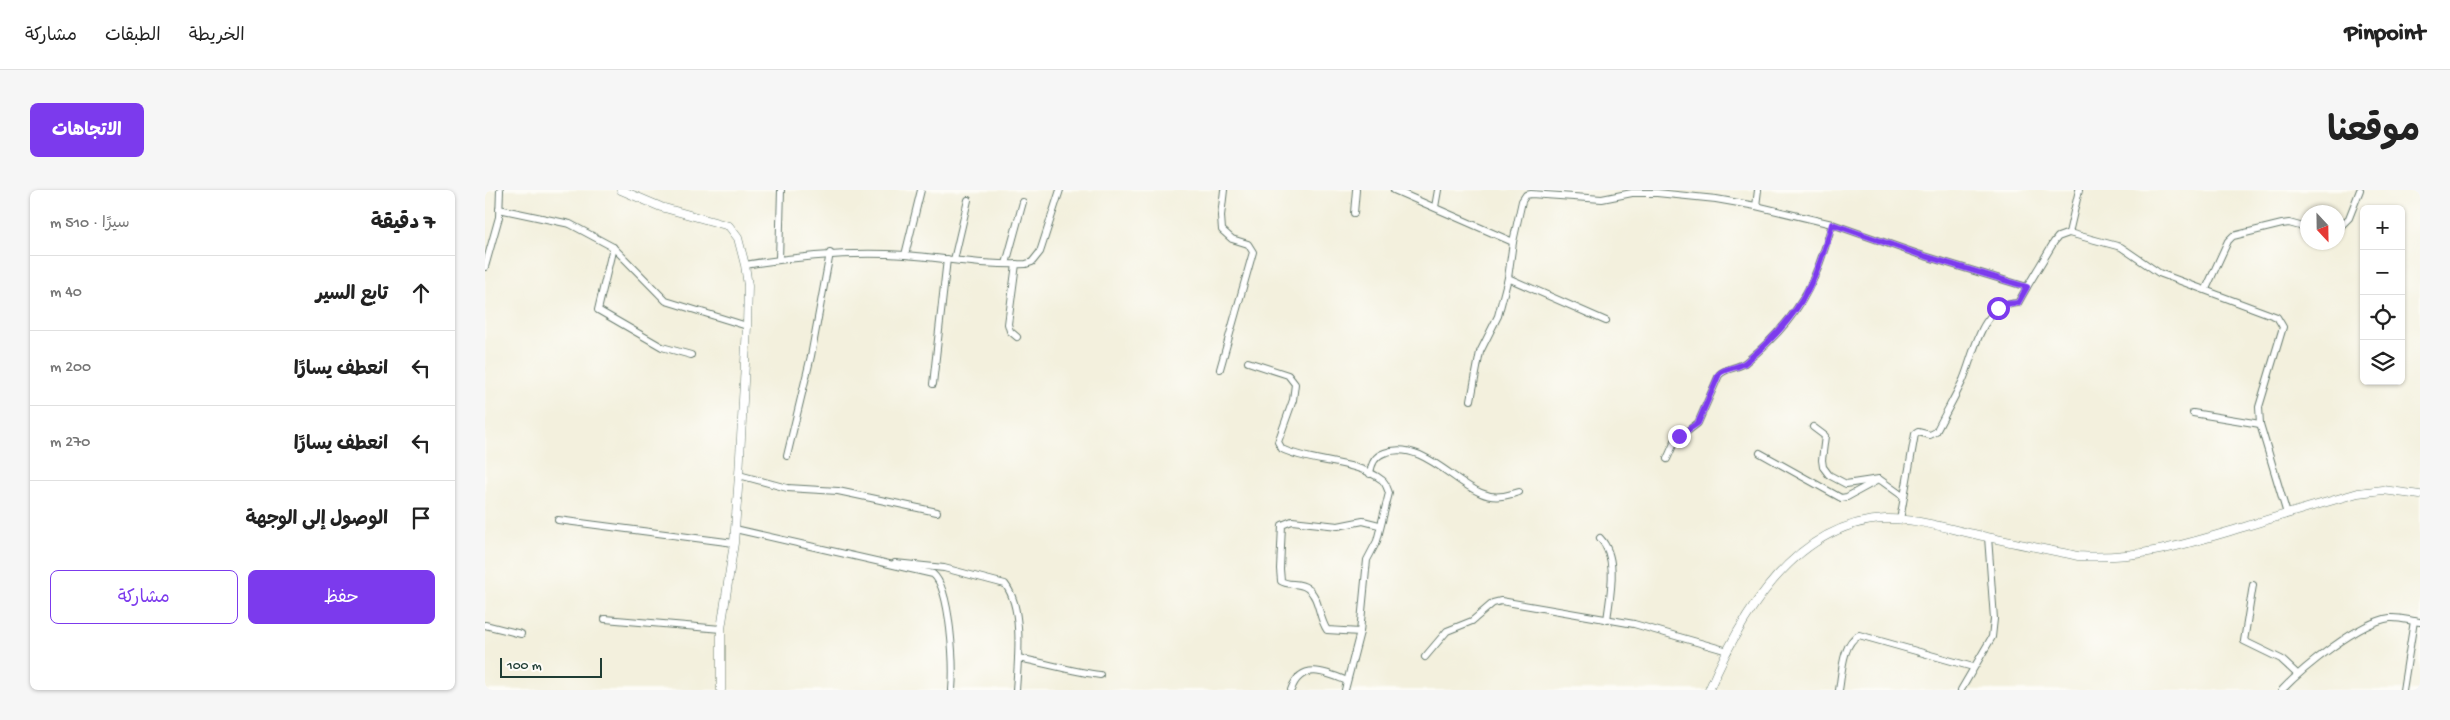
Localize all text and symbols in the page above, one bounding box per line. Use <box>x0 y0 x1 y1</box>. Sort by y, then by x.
text: Pinpoint <box>2344 20 2425 49</box>
text: مشاركة <box>25 26 77 47</box>
text: الطبقات <box>105 26 161 47</box>
text: الخريطة <box>189 26 245 47</box>
button: الاتجاهات <box>30 103 144 157</box>
text: موقعنا <box>2327 113 2420 154</box>
north arrow <box>2300 205 2345 250</box>
map controls <box>2360 205 2405 385</box>
button: + <box>2360 205 2405 250</box>
text: 7 دقيقة <box>371 212 435 237</box>
text: سيرًا · 510 m <box>50 215 130 234</box>
button: − <box>2360 250 2405 295</box>
icon: ahead <box>407 279 435 307</box>
text: 40 m <box>50 284 82 303</box>
text: تابع السير <box>316 284 388 307</box>
button: locate <box>2360 295 2405 340</box>
route start <box>1987 297 2010 320</box>
button: layers <box>2360 340 2405 385</box>
icon: left <box>407 354 435 382</box>
text: 200 m <box>50 359 91 378</box>
text: انعطف يسارًا <box>294 359 388 382</box>
route end <box>1668 425 1691 448</box>
icon: left <box>407 429 435 457</box>
text: 270 m <box>50 434 90 453</box>
text: انعطف يسارًا <box>294 434 388 457</box>
icon: arrive <box>407 504 435 532</box>
text: الوصول إلى الوجهة <box>245 509 388 532</box>
button: مشاركة <box>50 570 238 624</box>
button: حفظ <box>248 570 435 624</box>
scale bar <box>500 655 603 678</box>
text: 100 m <box>507 658 542 675</box>

